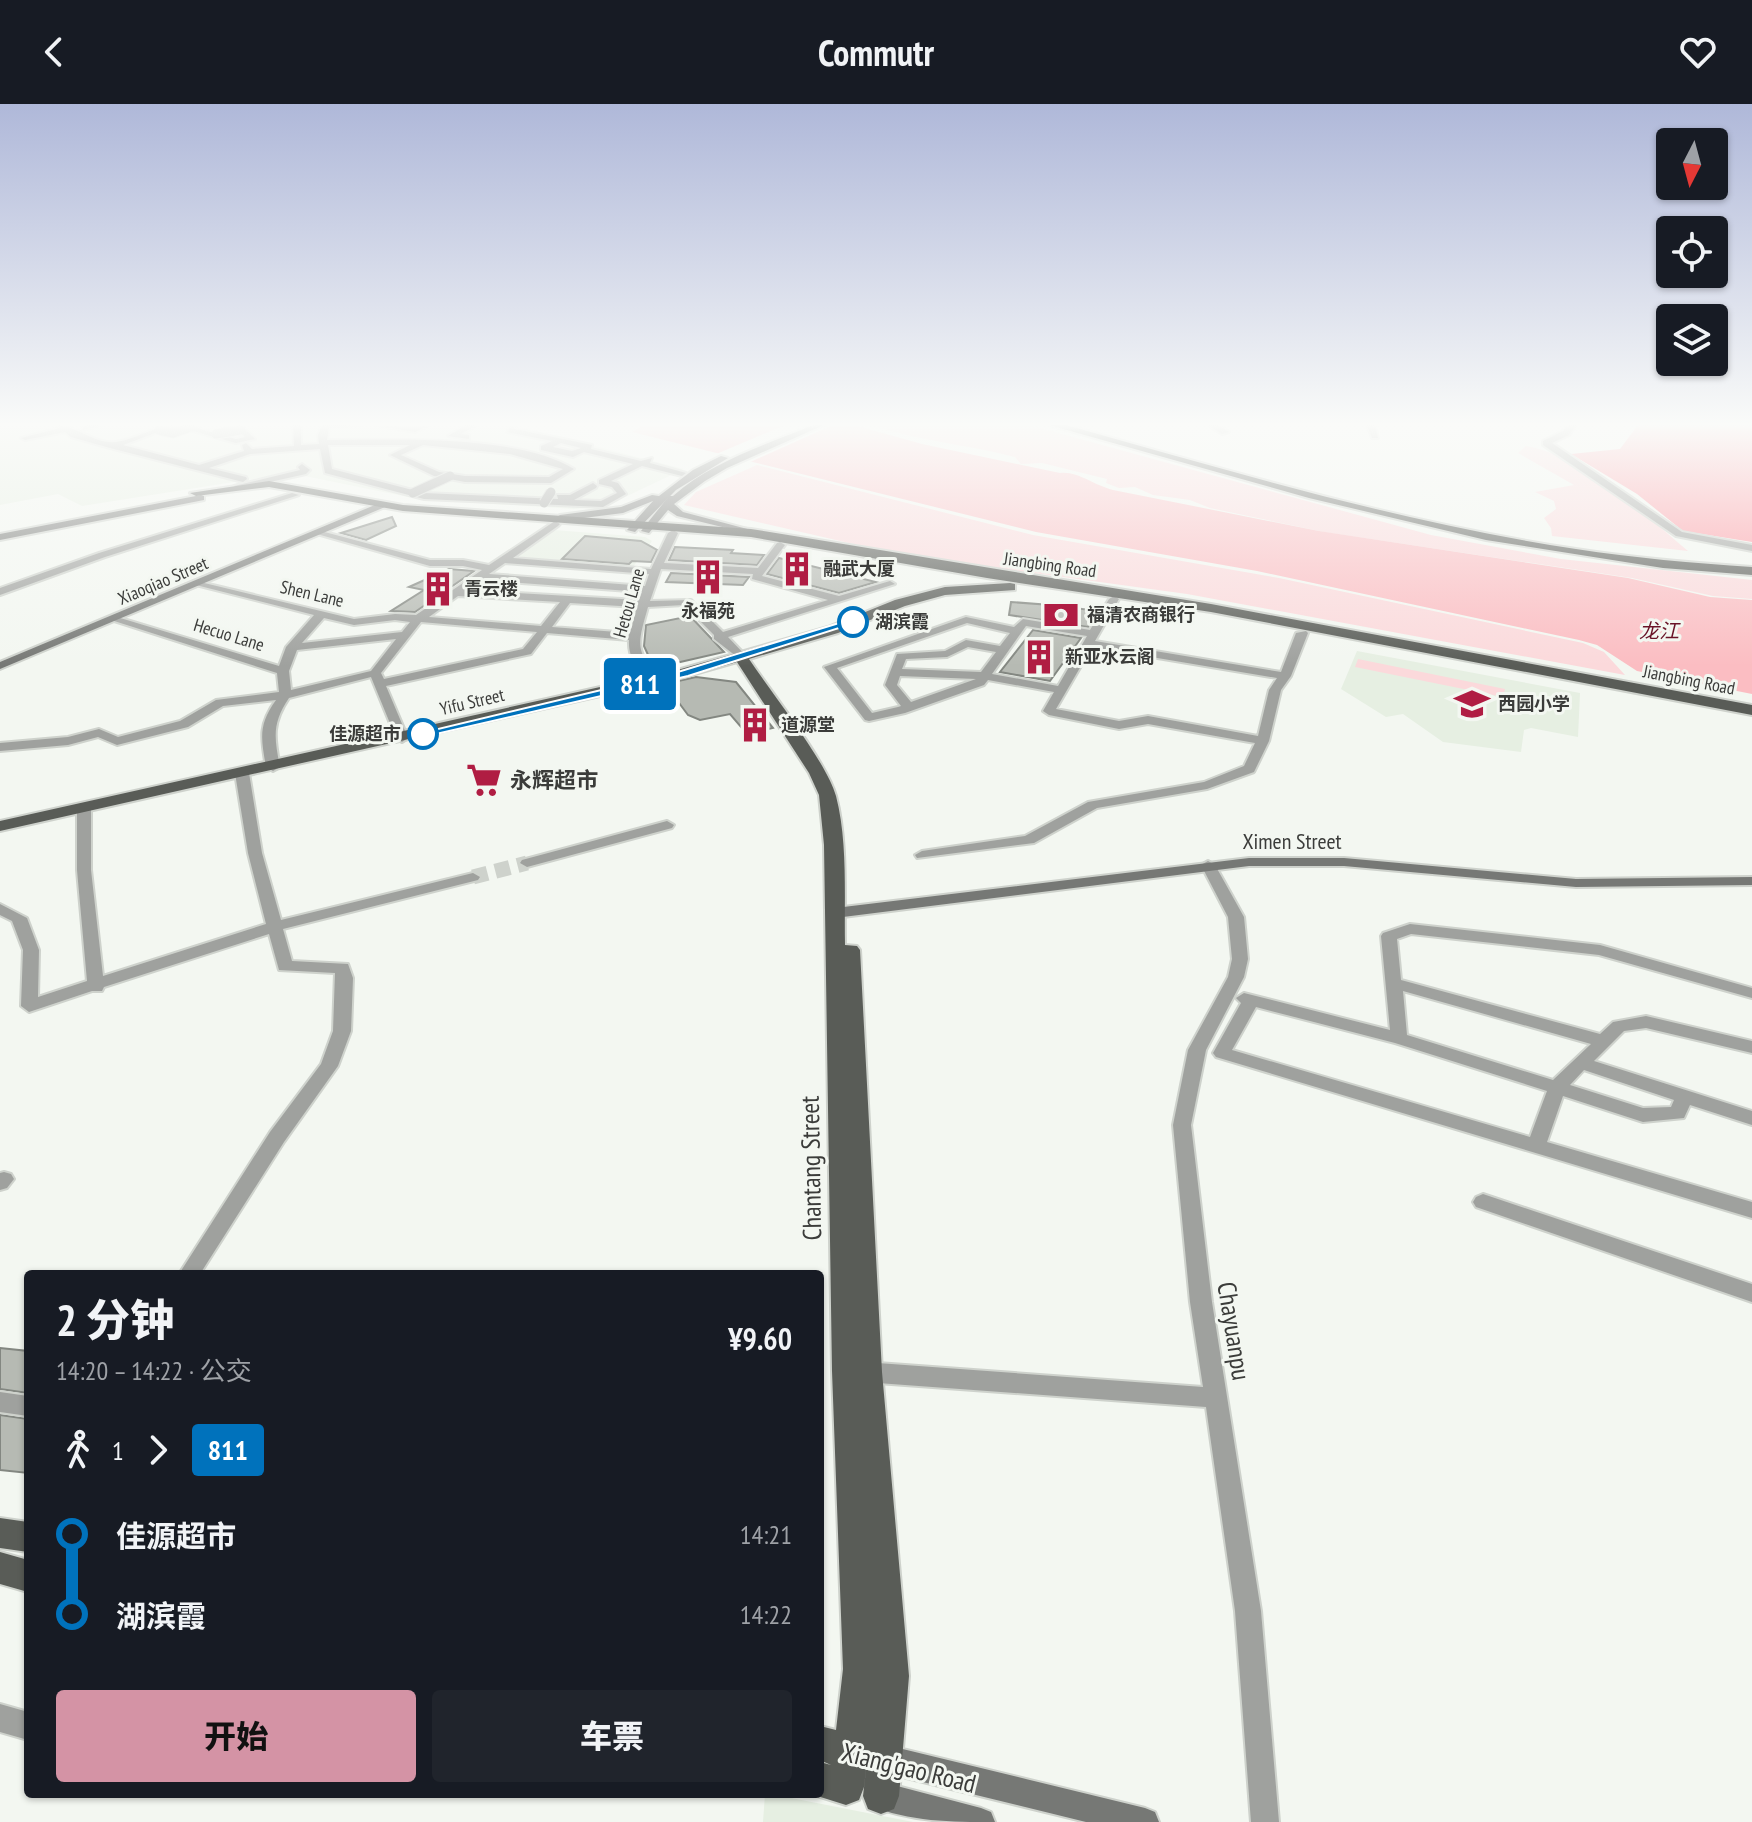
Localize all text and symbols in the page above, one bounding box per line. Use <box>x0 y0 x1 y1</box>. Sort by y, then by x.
text: Commutr <box>818 29 934 76</box>
icon: back <box>32 30 76 74</box>
icon: heart <box>1676 30 1720 74</box>
north arrow <box>1656 128 1728 200</box>
map controls <box>1656 128 1728 376</box>
button: locate <box>1656 216 1728 288</box>
button: layers <box>1656 304 1728 376</box>
street label: Jiangbing Road <box>1001 547 1098 582</box>
building icon: 融武大厦 <box>778 550 816 588</box>
street label: Xiaoqiao Street <box>114 551 211 610</box>
place label: 融武大厦 <box>823 557 895 580</box>
building icon: 永福苑 <box>689 558 727 596</box>
street label: Hetou Lane <box>608 566 649 640</box>
building icon: 青云楼 <box>419 570 457 608</box>
street label: Shen Lane <box>278 575 346 612</box>
place label: 青云楼 <box>464 577 518 600</box>
bank icon: 福清农商银行 <box>1042 596 1080 634</box>
place label: 永福苑 <box>681 599 735 622</box>
place label: 福清农商银行 <box>1087 603 1195 626</box>
marker: 湖滨霞 <box>838 607 868 637</box>
place label: 湖滨霞 <box>875 610 929 633</box>
street label: Hecuo Lane <box>191 613 267 656</box>
water label: 龙江 <box>1639 618 1681 644</box>
building icon: 新亚水云阁 <box>1020 638 1058 676</box>
place label: 新亚水云阁 <box>1065 645 1155 668</box>
line badge: 811 <box>594 658 686 710</box>
street label: Jiangbing Road <box>1640 659 1737 700</box>
text: 811 <box>620 665 660 702</box>
street label: Yifu Street <box>437 683 506 720</box>
school or university icon: 西园小学 <box>1453 685 1491 723</box>
place label: 西园小学 <box>1498 692 1570 715</box>
building icon: 道源堂 <box>736 706 774 744</box>
place label: 道源堂 <box>781 713 835 736</box>
marker: 佳源超市 <box>408 719 438 749</box>
place label: 佳源超市 <box>329 722 401 745</box>
supermarket icon: 永辉超市 <box>465 761 503 799</box>
place label: 永辉超市 <box>510 766 598 794</box>
street label: Ximen Street <box>1242 827 1342 855</box>
street label: Chantang Street <box>793 1095 828 1241</box>
street label: Chayuanpu <box>1210 1279 1259 1383</box>
text: 2 分钟 <box>56 1291 174 1348</box>
text: ¥9.60 <box>728 1319 792 1358</box>
text: 14:20 – 14:22 · 公交 <box>56 1354 252 1387</box>
icon: walk <box>56 1428 100 1472</box>
icon: forward <box>136 1428 180 1472</box>
text: 811 <box>208 1431 248 1468</box>
text: 1 <box>112 1434 124 1467</box>
text: 佳源超市 <box>116 1516 236 1555</box>
text: 14:21 <box>740 1518 792 1551</box>
text: 湖滨霞 <box>116 1596 206 1635</box>
text: 14:22 <box>740 1598 792 1631</box>
button: 开始 <box>56 1690 416 1782</box>
button: 车票 <box>432 1690 792 1782</box>
street label: Xiang'gao Road <box>839 1735 980 1800</box>

